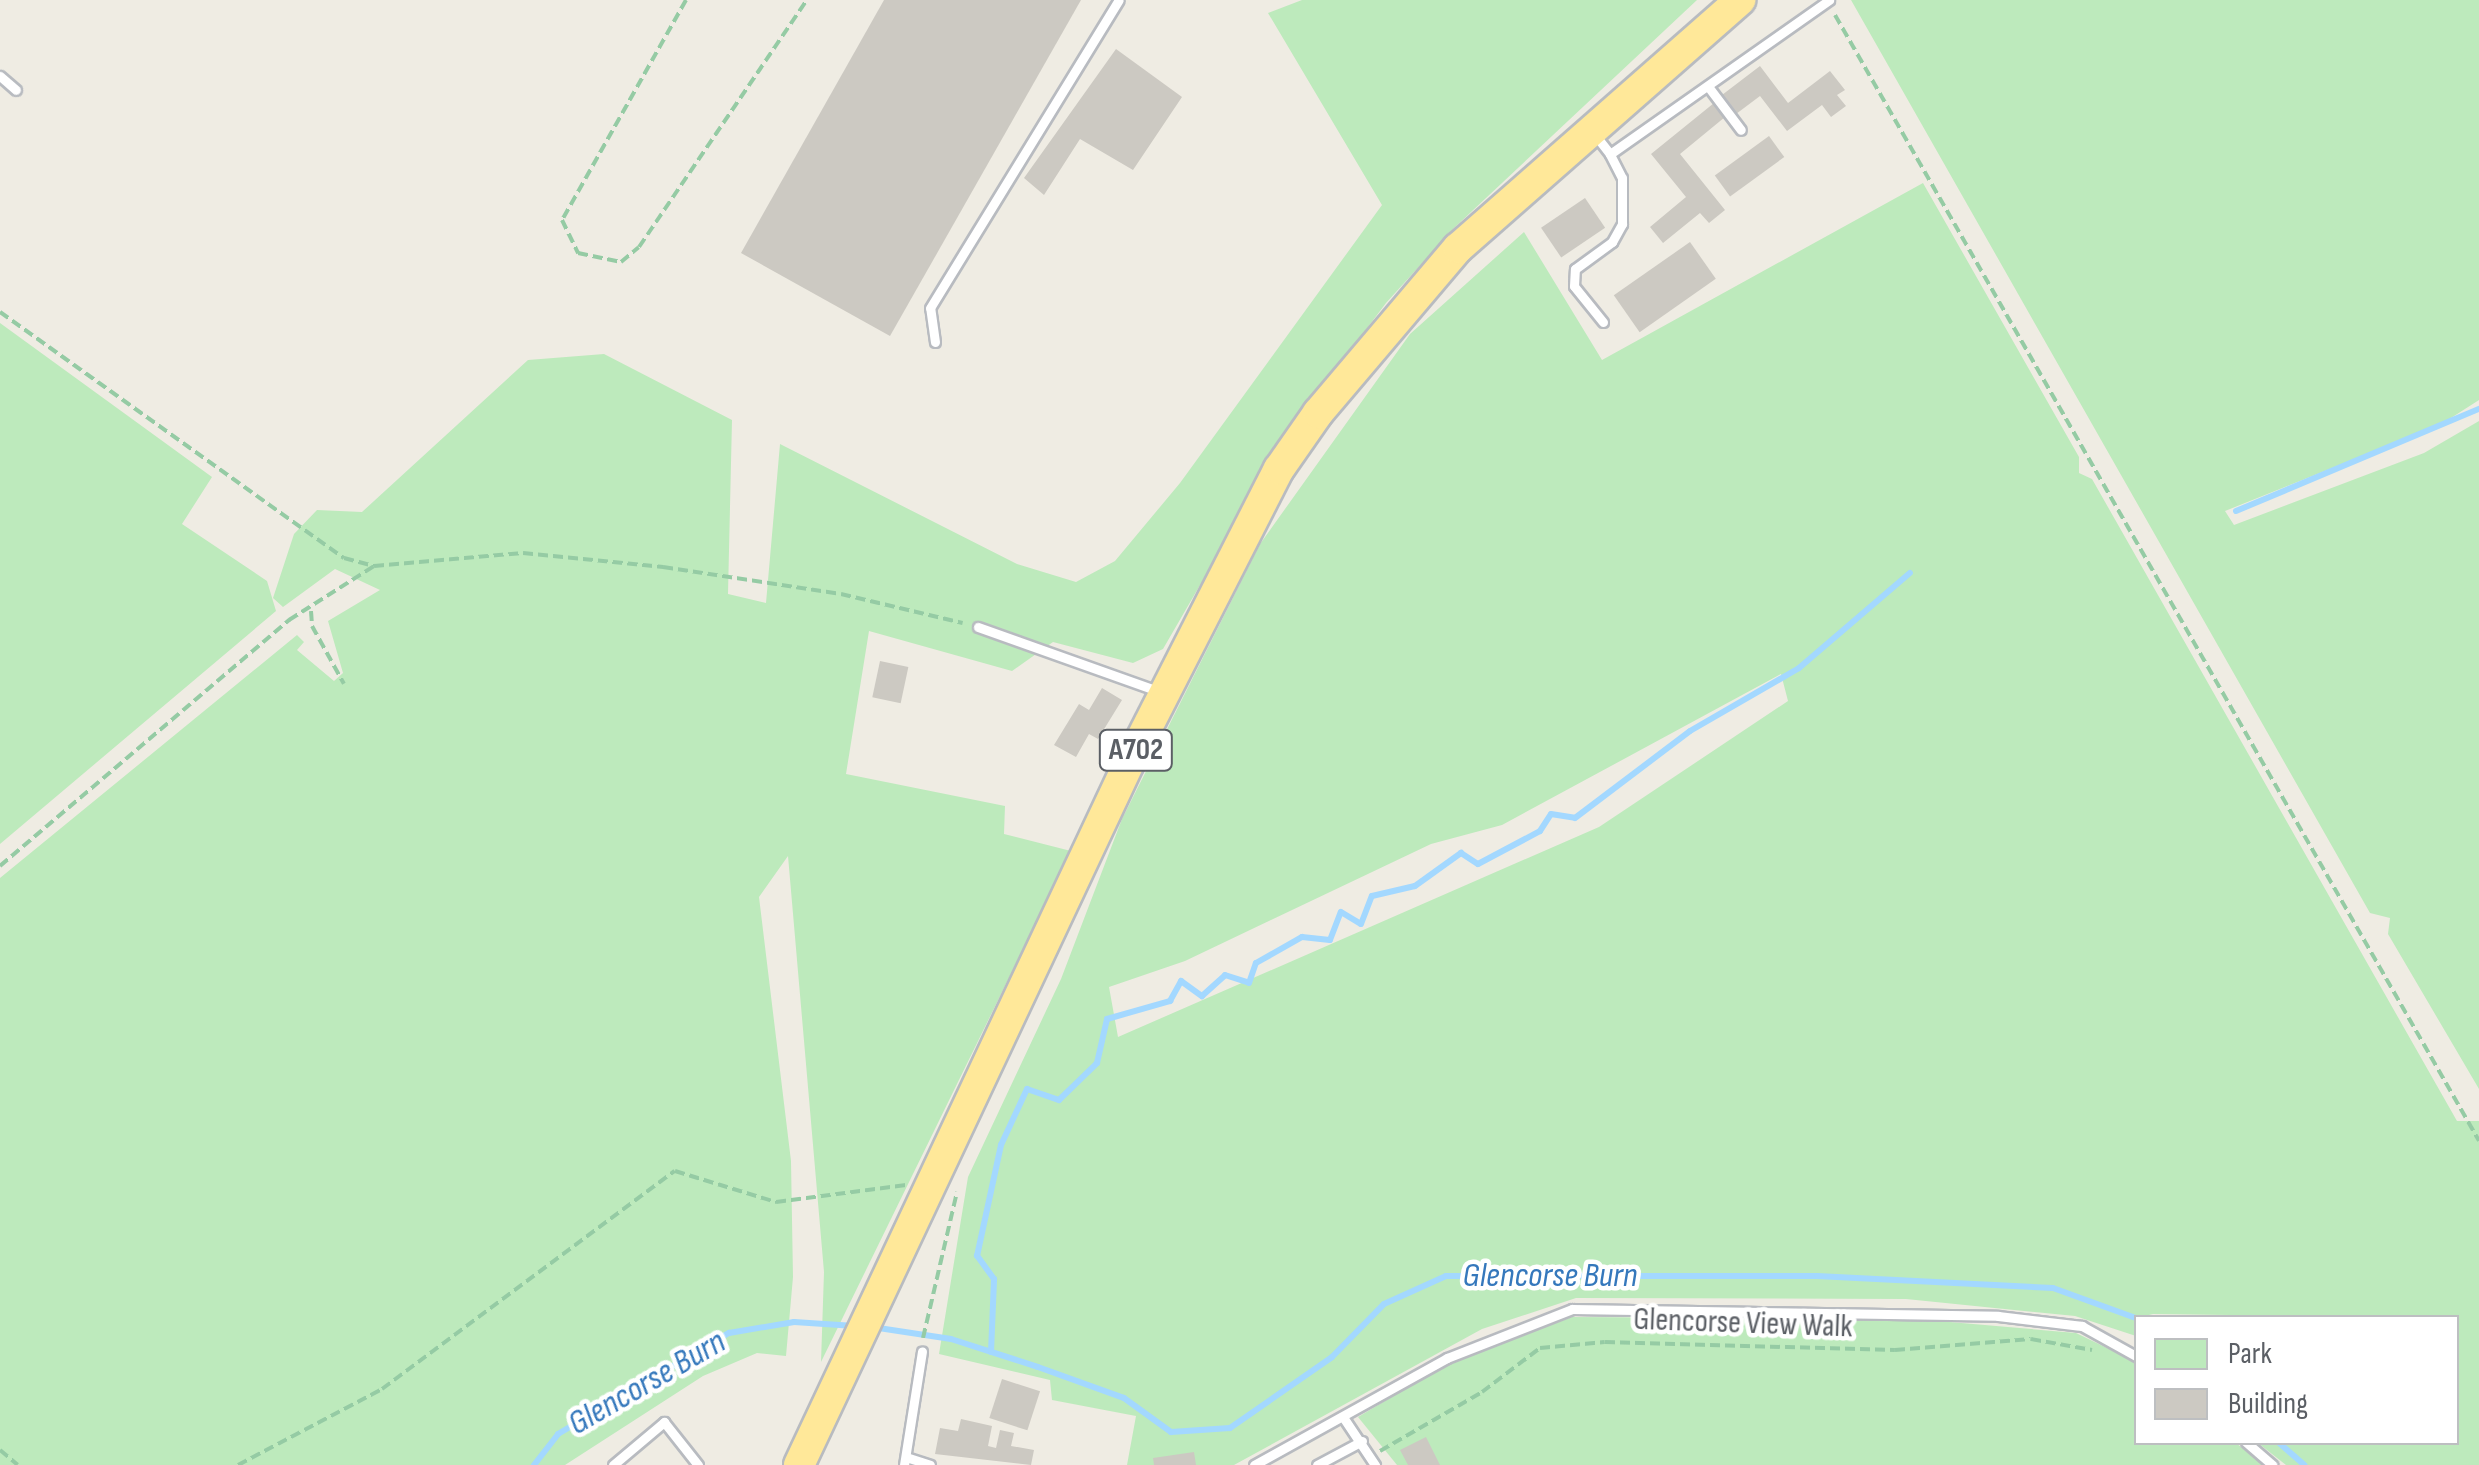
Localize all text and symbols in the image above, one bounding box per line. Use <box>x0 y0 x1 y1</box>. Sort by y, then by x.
road number: A702 <box>1098 725 1174 775</box>
water label: Glencorse Burn <box>1463 1255 1637 1297</box>
street label: Glencorse View Walk <box>1633 1301 1853 1347</box>
legend <box>2134 1315 2459 1445</box>
water label: Glencorse Burn <box>561 1321 733 1445</box>
text: Park <box>2228 1336 2272 1372</box>
text: Building <box>2228 1386 2308 1422</box>

